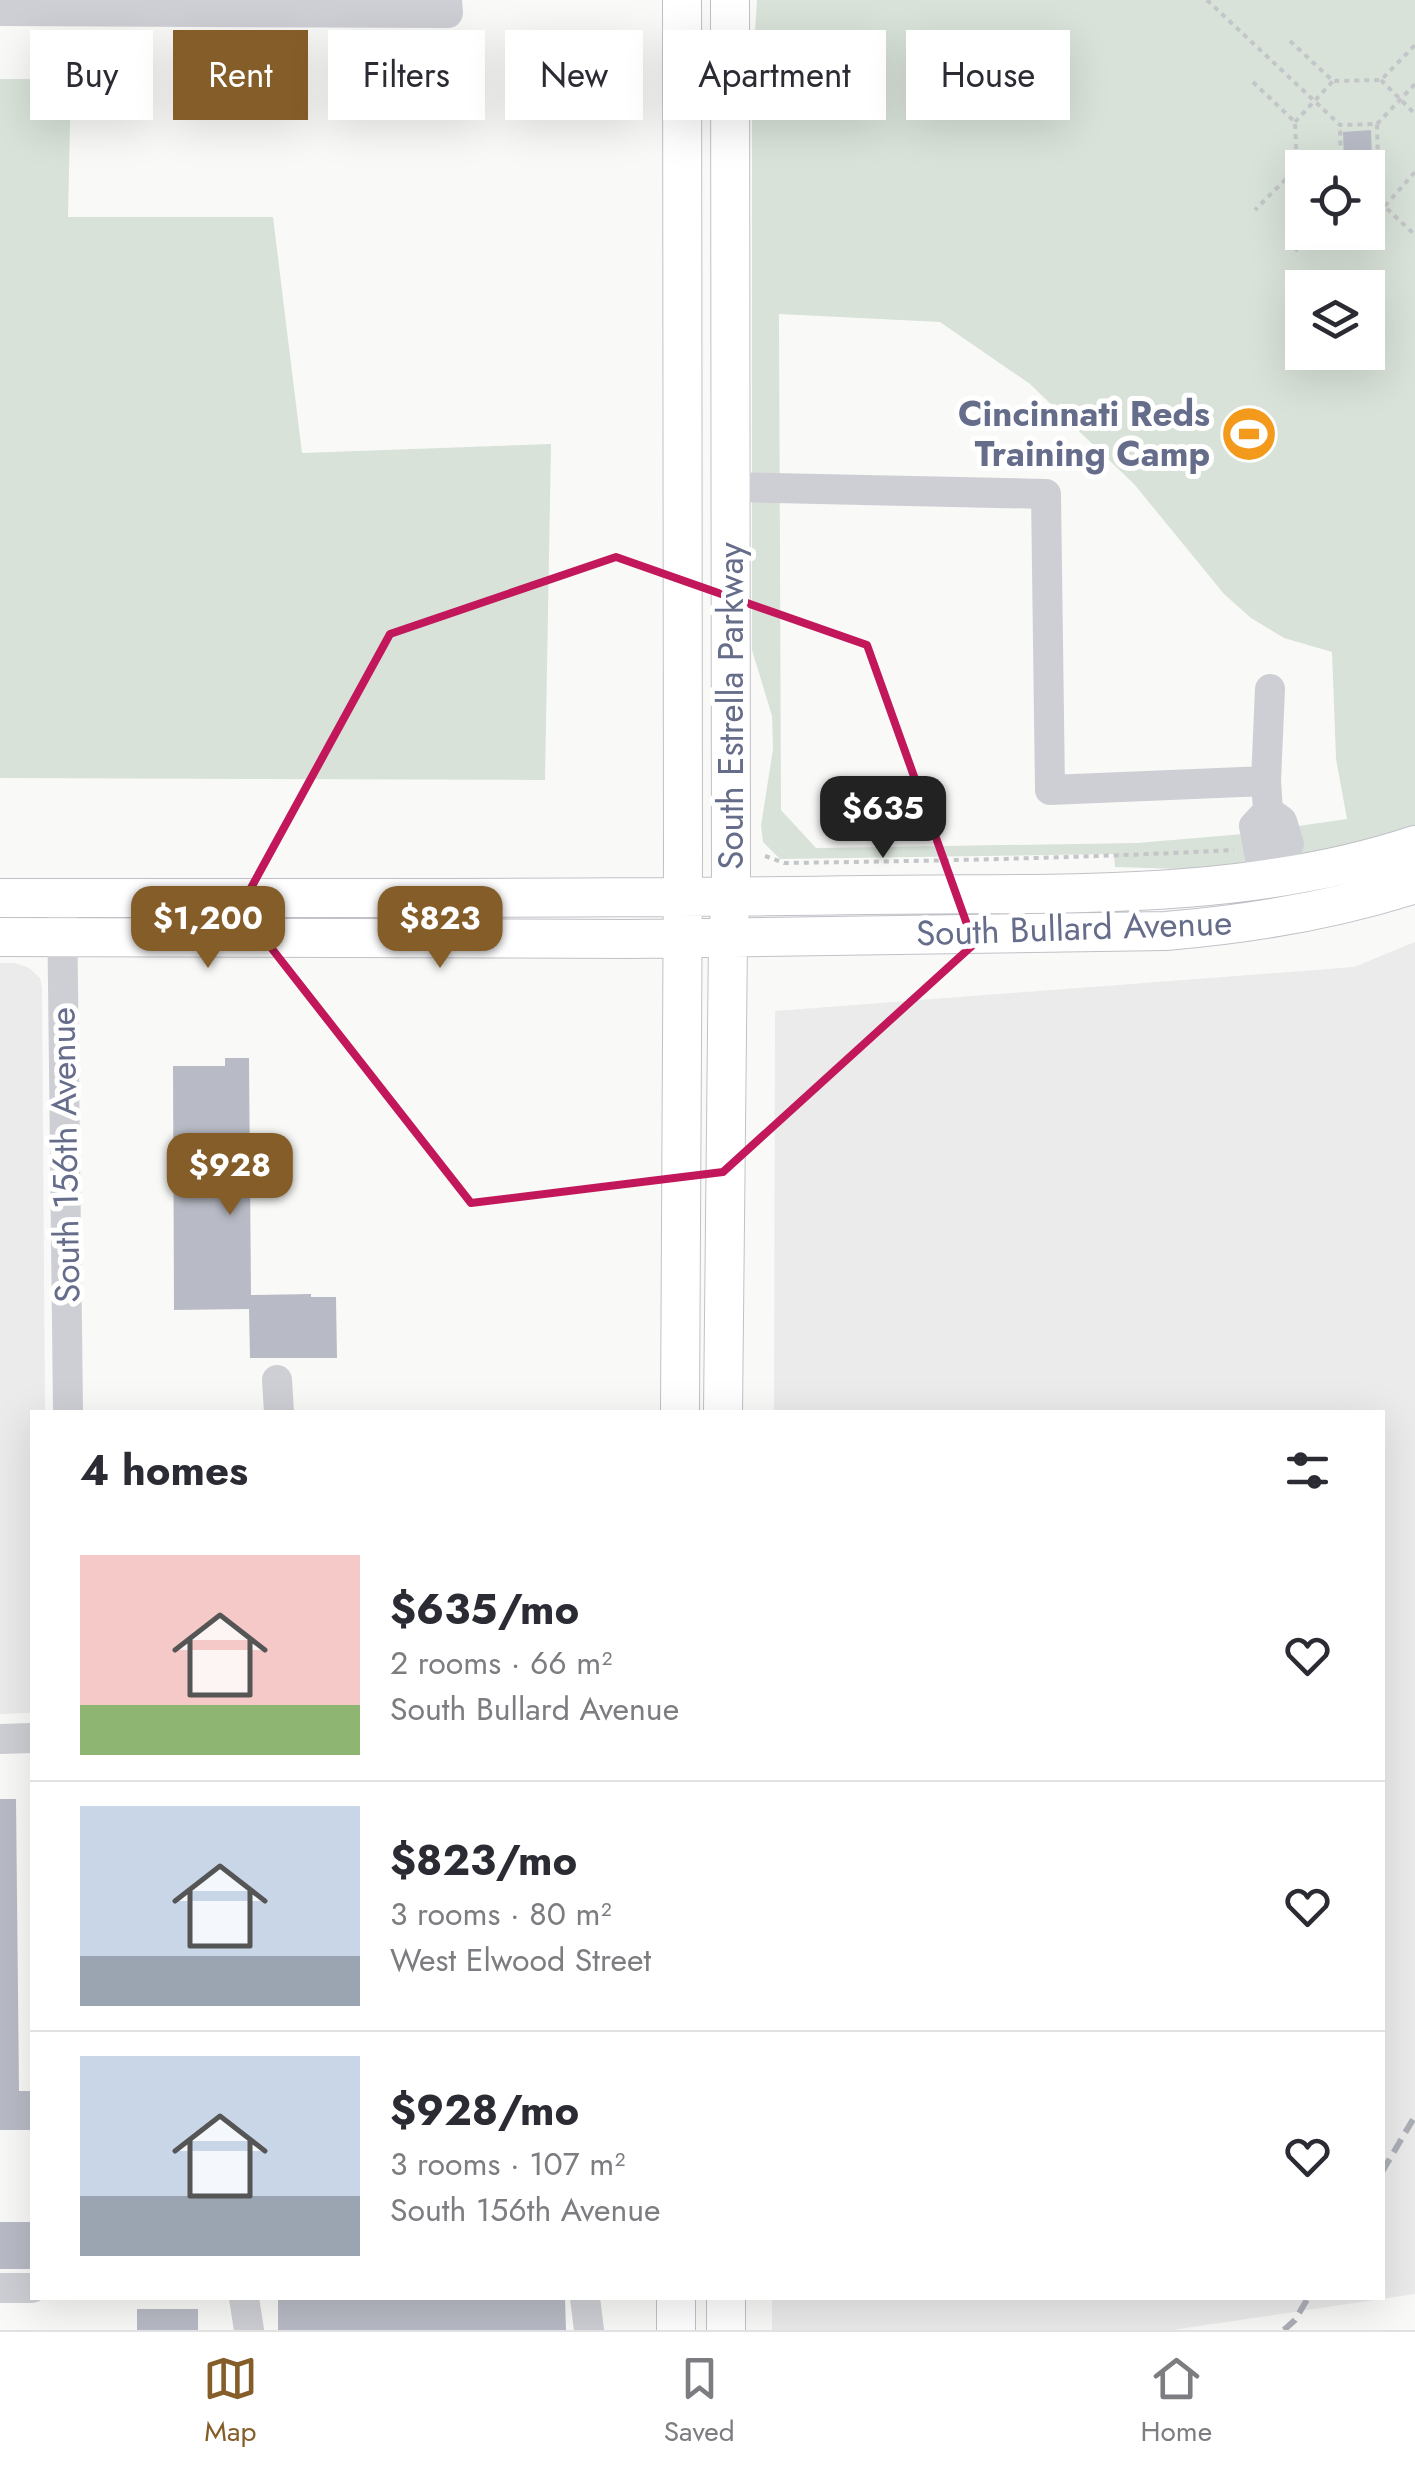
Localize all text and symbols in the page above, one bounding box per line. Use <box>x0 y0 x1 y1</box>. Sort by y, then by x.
chip: Buy <box>30 30 153 120</box>
chip: Rent <box>173 30 308 120</box>
chip: Filters <box>328 30 485 120</box>
chip: New <box>505 30 643 120</box>
chip: Apartment <box>663 30 886 120</box>
chip: House <box>906 30 1070 120</box>
map controls <box>1285 150 1385 370</box>
button: locate <box>1285 150 1385 250</box>
button: layers <box>1285 270 1385 370</box>
place label: Cincinnati Reds Training Camp <box>958 389 1210 479</box>
sports icon: Cincinnati Reds Training Camp <box>1219 404 1279 464</box>
street label: South Estrella Parkway <box>706 542 756 870</box>
pin: $635 <box>824 776 942 861</box>
text: $635 <box>842 785 924 831</box>
pin: $1,200 <box>127 886 289 971</box>
pin: $823 <box>381 886 499 971</box>
text: $1,200 <box>153 895 263 941</box>
text: $823 <box>400 895 480 941</box>
street label: South Bullard Avenue <box>915 897 1233 959</box>
street label: South 156th Avenue <box>37 1007 93 1303</box>
pin: $928 <box>171 1133 289 1218</box>
text: $928 <box>189 1142 271 1188</box>
text: 4 homes <box>80 1440 248 1501</box>
icon: filters <box>1280 1443 1335 1498</box>
text: $635/mo <box>390 1579 579 1640</box>
icon: home <box>160 1595 280 1715</box>
icon: heart <box>1280 1628 1335 1683</box>
text: 2 rooms · 66 m² <box>390 1640 612 1686</box>
text: South Bullard Avenue <box>390 1686 679 1732</box>
text: $823/mo <box>390 1830 577 1891</box>
icon: home <box>160 1846 280 1966</box>
icon: heart <box>1280 1879 1335 1934</box>
text: 3 rooms · 80 m² <box>390 1891 611 1937</box>
text: West Elwood Street <box>390 1937 651 1983</box>
text: $928/mo <box>390 2080 579 2141</box>
icon: home <box>160 2096 280 2216</box>
icon: heart <box>1280 2129 1335 2184</box>
text: 3 rooms · 107 m² <box>390 2141 625 2187</box>
text: South 156th Avenue <box>390 2187 661 2233</box>
tab: Map <box>203 2351 258 2452</box>
tab: Saved <box>664 2351 735 2452</box>
tab: Home <box>1140 2351 1212 2452</box>

